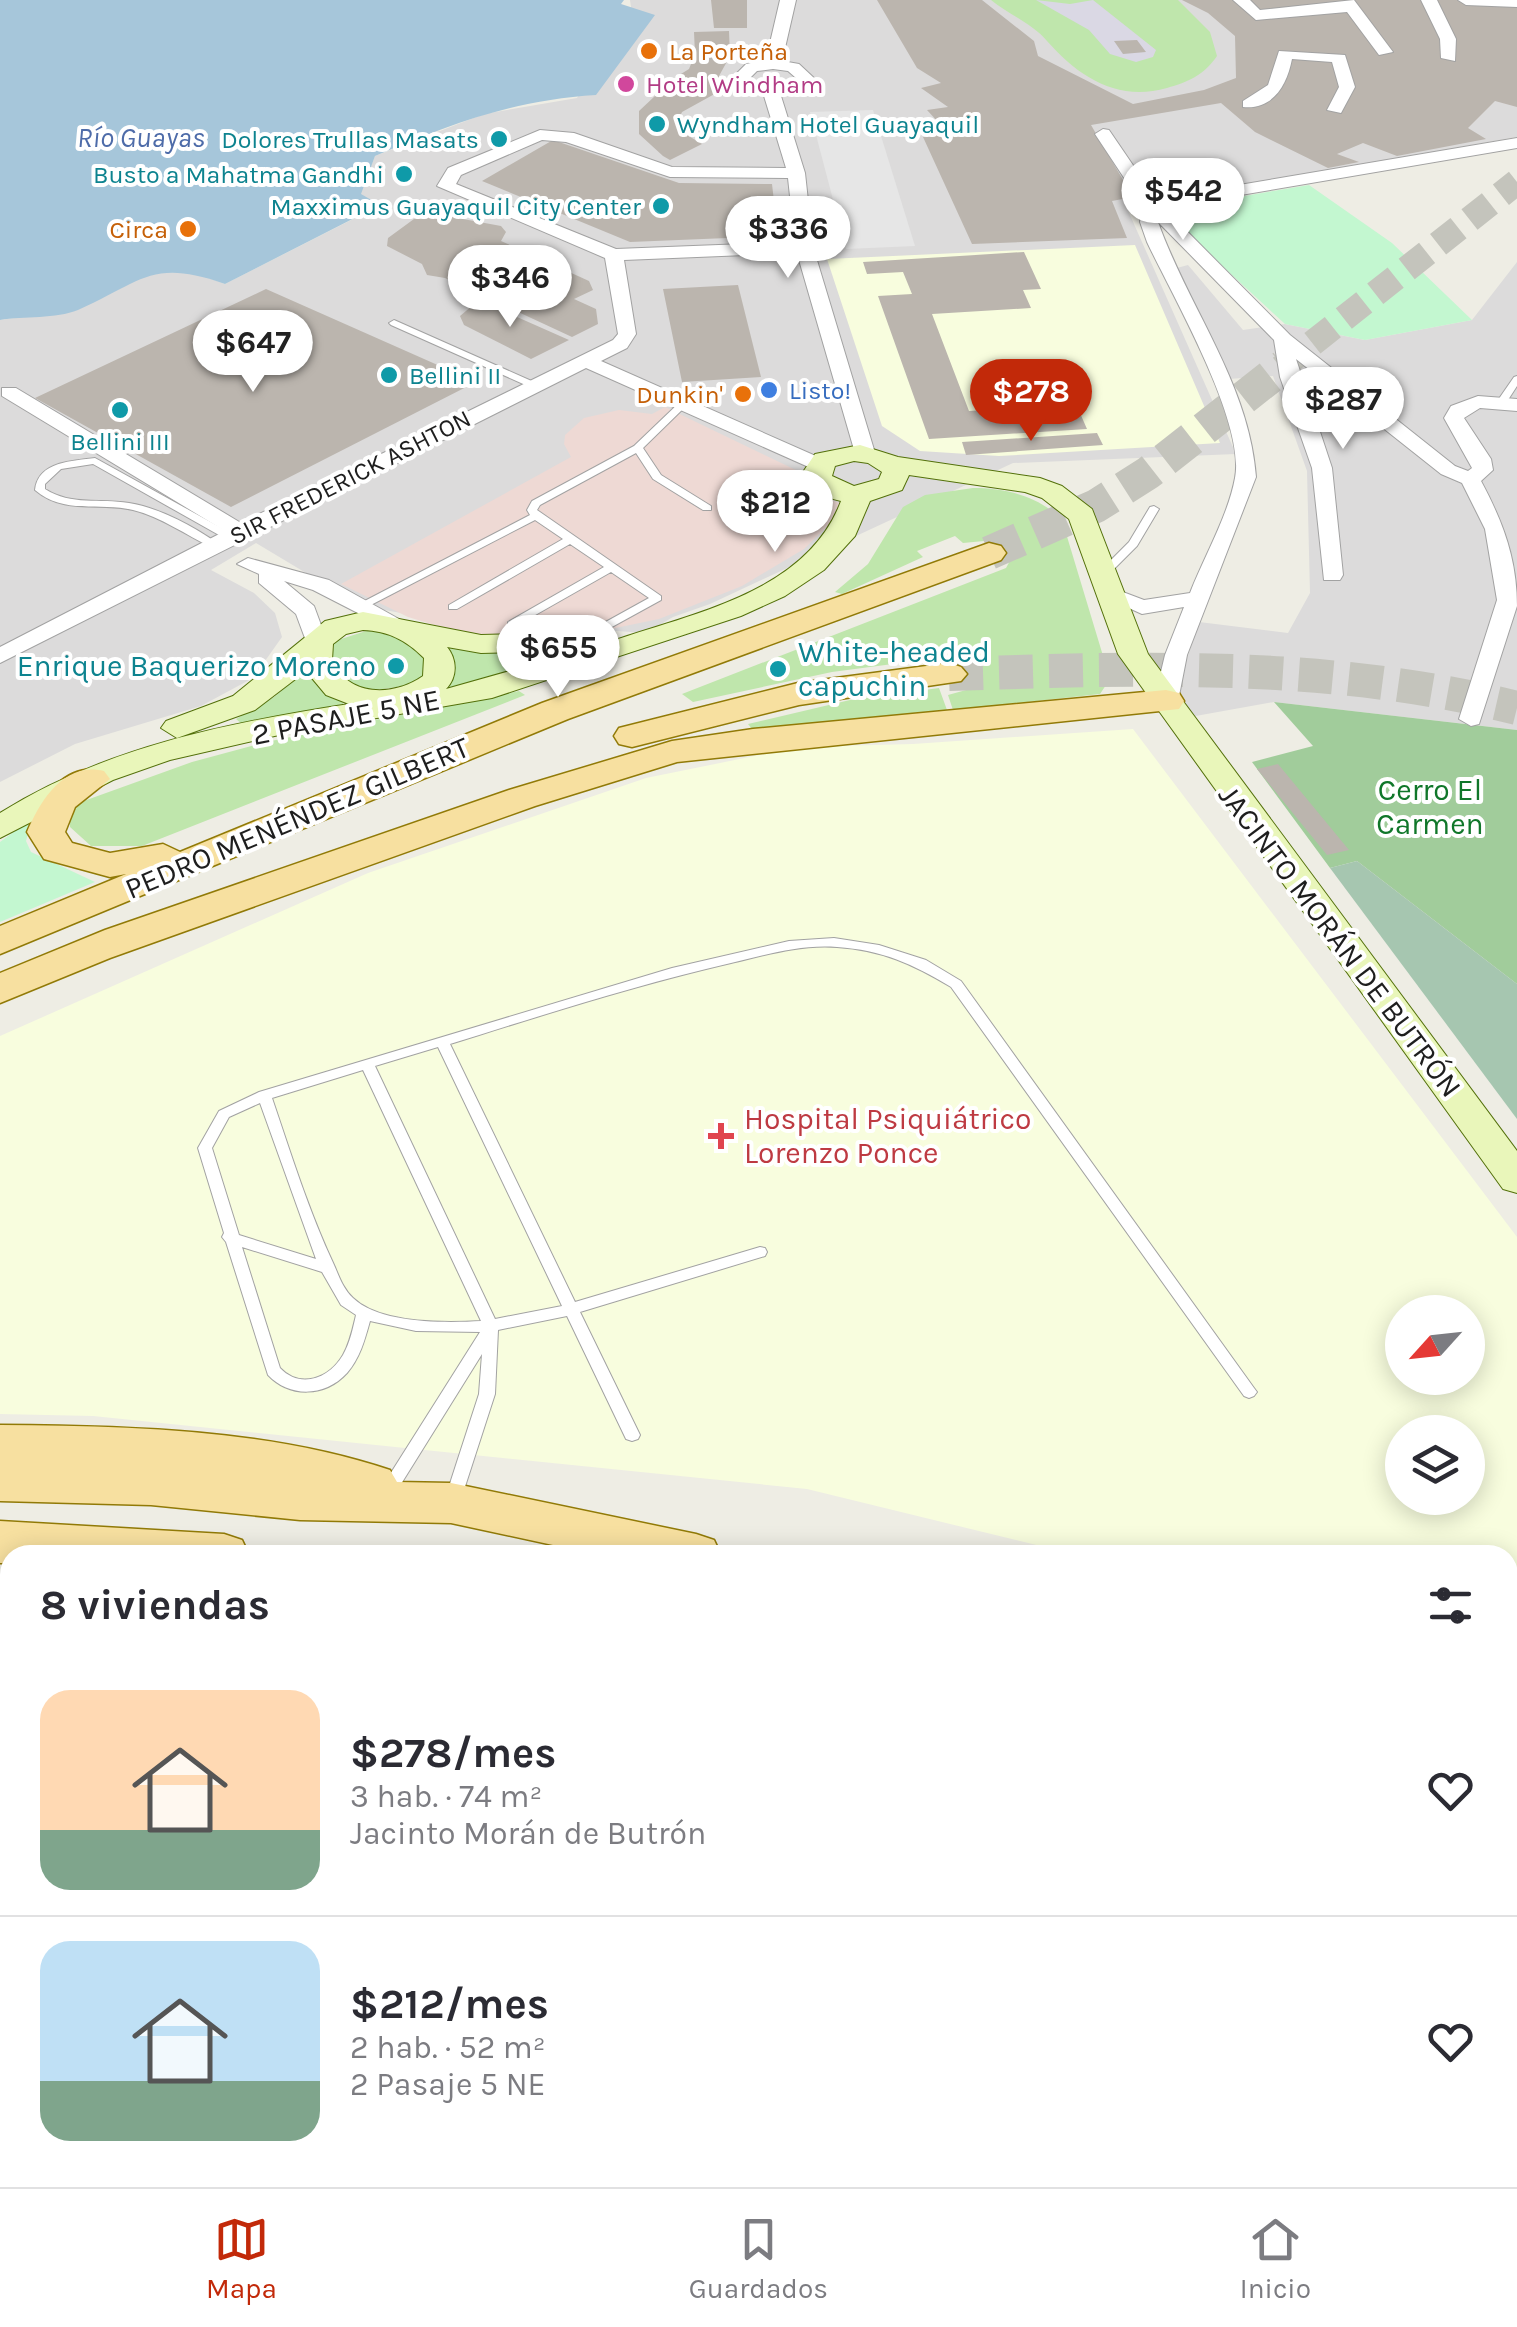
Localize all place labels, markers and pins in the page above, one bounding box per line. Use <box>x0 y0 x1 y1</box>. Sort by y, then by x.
place label: La Porteña <box>669 37 788 66</box>
marker: La Porteña <box>638 40 660 62</box>
place label: Hotel Windham <box>646 70 824 99</box>
marker: Hotel Windham <box>615 73 637 95</box>
place label: Wyndham Hotel Guayaquil <box>677 110 979 139</box>
marker: Wyndham Hotel Guayaquil <box>646 113 668 135</box>
place label: Dolores Trullas Masats <box>221 125 479 154</box>
marker: Dolores Trullas Masats <box>488 128 510 150</box>
pin: $542 <box>1124 158 1242 243</box>
place label: Busto a Mahatma Gandhi <box>93 160 384 189</box>
marker: Busto a Mahatma Gandhi <box>393 163 415 185</box>
place label: Maxximus Guayaquil City Center <box>271 192 642 221</box>
marker: Maxximus Guayaquil City Center <box>650 195 672 217</box>
pin: $336 <box>729 196 847 281</box>
place label: Circa <box>110 215 168 244</box>
marker: Circa <box>177 218 199 240</box>
pin: $346 <box>451 245 569 330</box>
pin: $647 <box>194 310 312 395</box>
pin: $278 <box>972 359 1090 444</box>
place label: Bellini II <box>409 361 501 390</box>
marker: Bellini II <box>378 364 400 386</box>
pin: $287 <box>1284 367 1402 452</box>
place label: Listo! <box>789 376 851 405</box>
marker: Listo! <box>758 379 780 401</box>
place label: Dunkin' <box>636 380 723 409</box>
marker: Dunkin' <box>732 383 754 405</box>
marker: Bellini III <box>109 399 131 421</box>
place label: Bellini III <box>70 427 170 456</box>
pin: $212 <box>716 470 834 555</box>
pin: $655 <box>499 615 617 700</box>
place label: White-headed capuchin <box>798 634 990 704</box>
place label: Enrique Baquerizo Moreno <box>17 648 376 684</box>
marker: Enrique Baquerizo Moreno <box>385 655 407 677</box>
marker: White-headed capuchin <box>767 658 789 680</box>
place label: Hospital Psiquiátrico Lorenzo Ponce <box>744 1101 1031 1171</box>
marker: Hospital Psiquiátrico Lorenzo Ponce <box>708 1123 734 1149</box>

